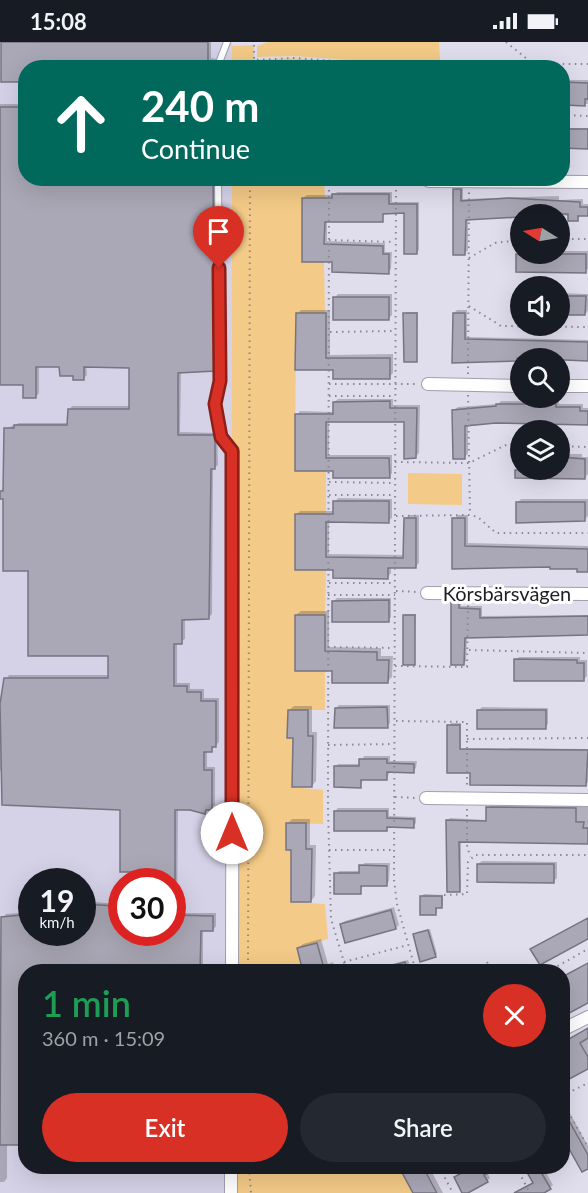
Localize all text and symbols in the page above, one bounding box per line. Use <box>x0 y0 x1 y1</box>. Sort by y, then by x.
text: 15:08 <box>30 8 87 35</box>
text: 240 m <box>141 81 259 131</box>
icon: ahead <box>42 84 120 162</box>
text: Continue <box>141 132 250 165</box>
north arrow <box>510 204 570 264</box>
map controls <box>510 204 570 480</box>
pin <box>193 206 244 268</box>
icon: arrive <box>202 215 235 248</box>
button: sound <box>510 276 570 336</box>
button: search <box>510 348 570 408</box>
button: layers <box>510 420 570 480</box>
street label: Körsbärsvägen <box>443 581 571 605</box>
position arrow <box>200 801 264 865</box>
speed limit sign: 30 <box>108 868 186 946</box>
text: 19 <box>40 882 74 918</box>
text: km/h <box>39 913 75 931</box>
text: 1 min <box>42 981 131 1025</box>
button: close <box>483 984 546 1047</box>
text: 360 m · 15:09 <box>42 1026 165 1050</box>
button: Exit <box>42 1093 288 1162</box>
button: Share <box>300 1093 546 1162</box>

